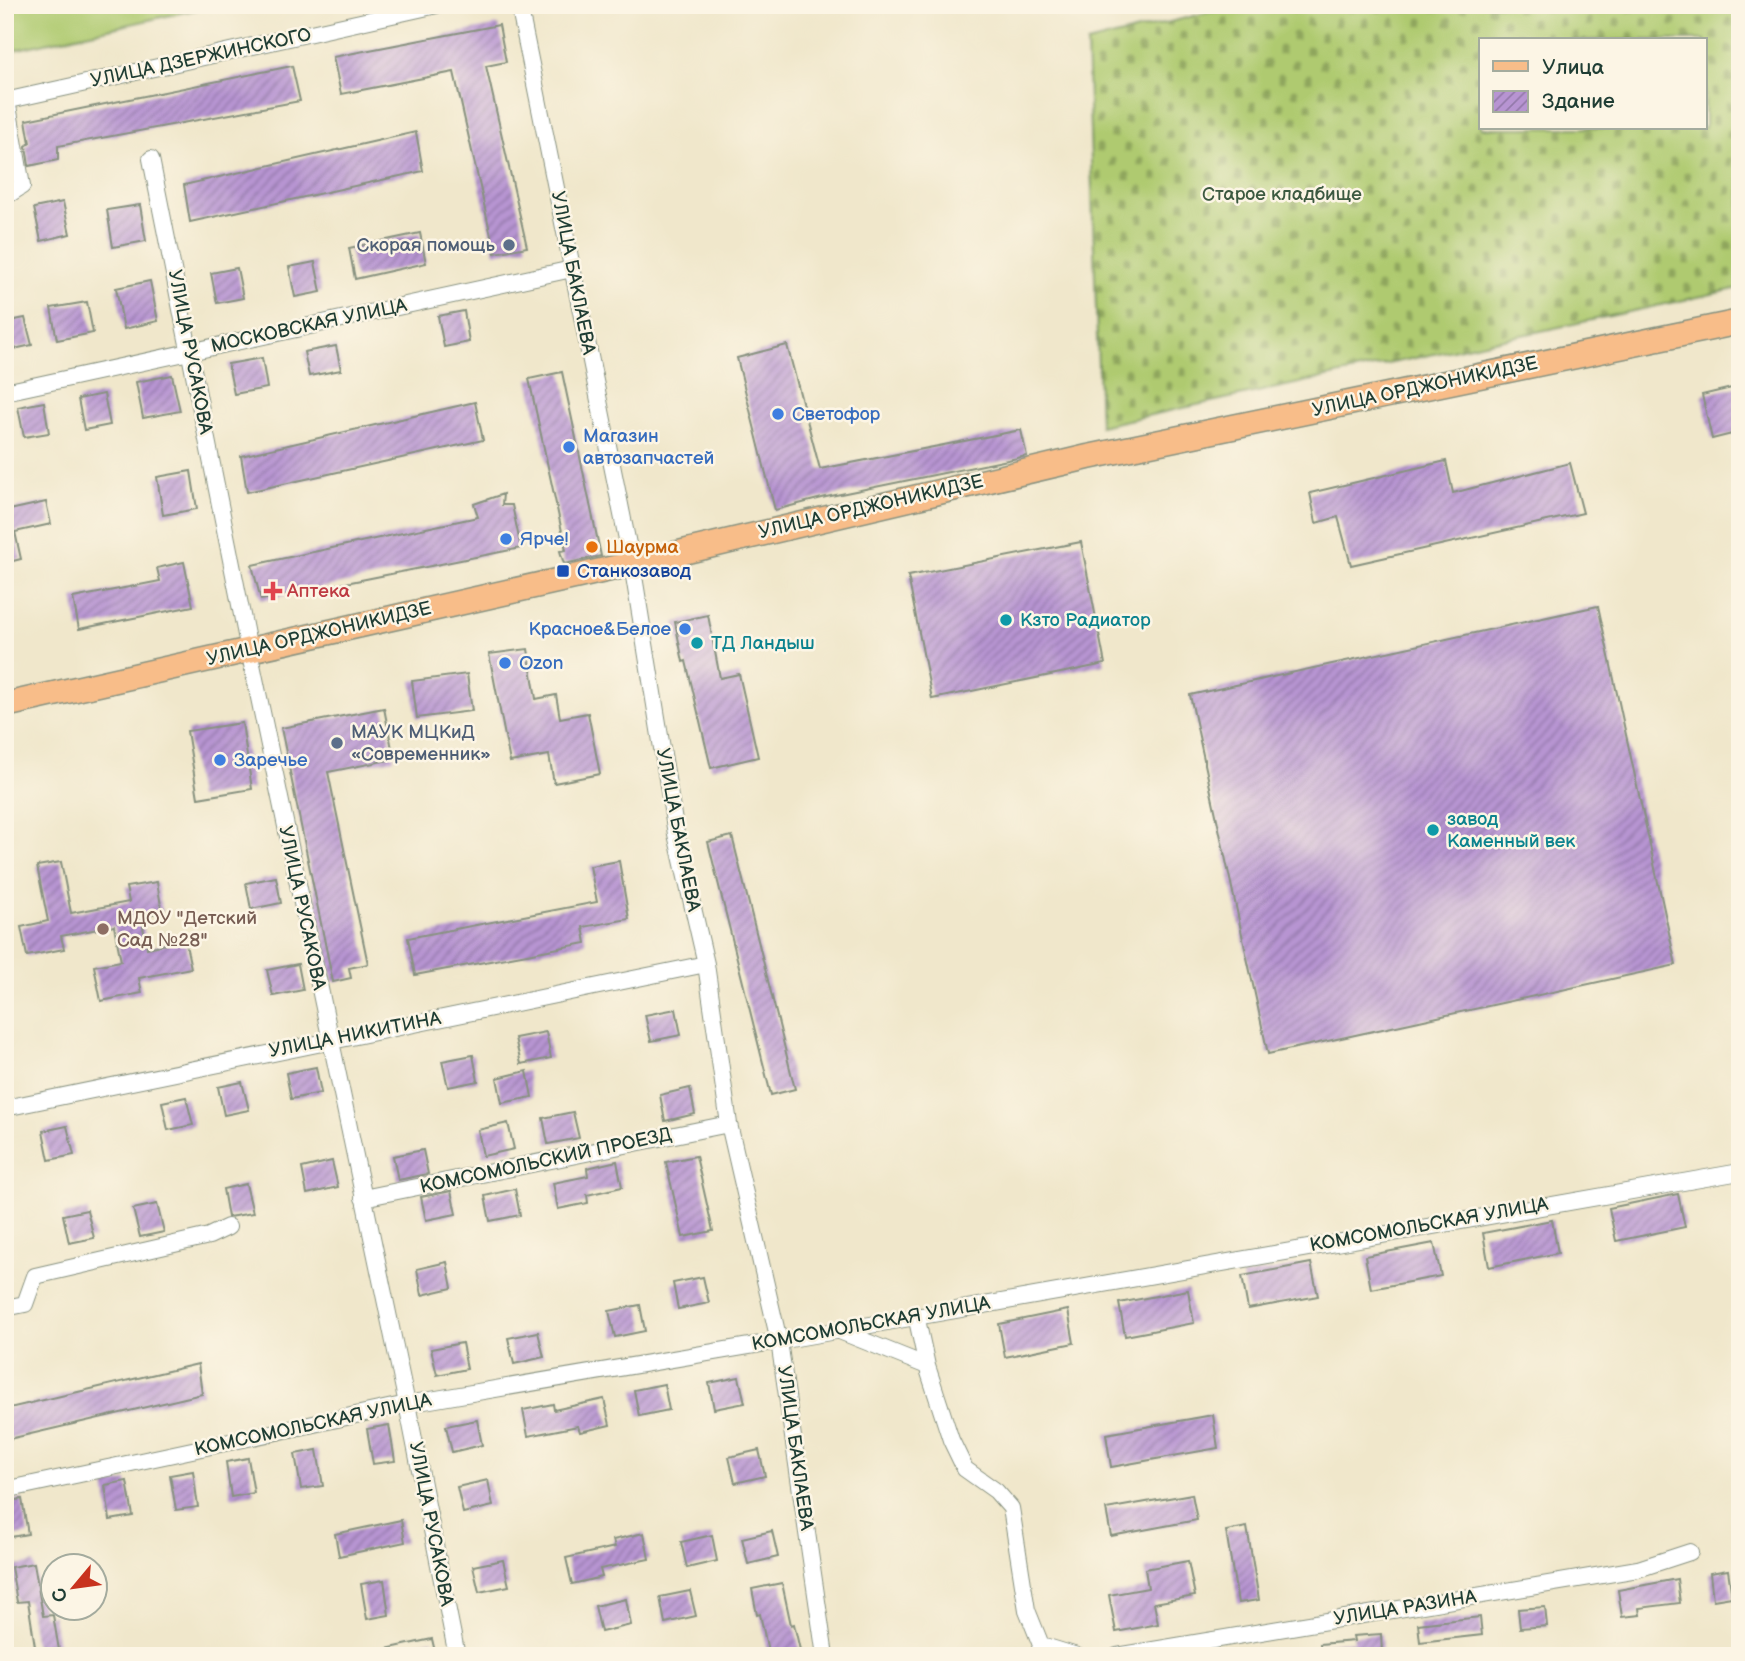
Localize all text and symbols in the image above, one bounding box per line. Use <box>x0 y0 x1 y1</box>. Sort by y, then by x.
street label: УЛИЦА ДЗЕРЖИНСКОГО <box>89 23 314 93</box>
legend <box>1479 38 1706 130</box>
text: Улица <box>1542 55 1605 80</box>
text: Здание <box>1542 89 1615 114</box>
park label: Старое кладбище <box>1202 183 1362 206</box>
street label: УЛИЦА БАКЛАЕВА <box>546 189 600 357</box>
place label: Скорая помощь <box>356 234 496 257</box>
marker: Скорая помощь <box>501 237 517 253</box>
street label: УЛИЦА РУСАКОВА <box>163 268 217 437</box>
street label: МОСКОВСКАЯ УЛИЦА <box>209 294 410 358</box>
street label: УЛИЦА ОРДЖОНИКИДЗЕ <box>1310 352 1540 422</box>
place label: Светофор <box>792 403 881 426</box>
marker: Светофор <box>770 406 786 422</box>
place label: Магазин автозапчастей <box>583 425 714 470</box>
marker: Магазин автозапчастей <box>561 439 577 455</box>
street label: УЛИЦА ОРДЖОНИКИДЗЕ <box>756 470 986 544</box>
place label: Ярче! <box>520 528 568 551</box>
marker: Ярче! <box>498 531 514 547</box>
place label: Шаурма <box>606 536 679 559</box>
marker: Шаурма <box>584 539 600 555</box>
place label: Станкозавод <box>577 560 692 583</box>
marker: Станкозавод <box>555 563 571 579</box>
place label: Аптека <box>286 580 350 603</box>
marker: Аптека <box>265 583 281 599</box>
street label: УЛИЦА ОРДЖОНИКИДЗЕ <box>204 597 434 671</box>
place label: Кзто Радиатор <box>1020 609 1151 632</box>
marker: Кзто Радиатор <box>998 612 1014 628</box>
place label: Красное&Белое <box>529 618 671 641</box>
marker: Красное&Белое <box>677 621 693 637</box>
place label: ТД Ландыш <box>711 632 815 655</box>
marker: ТД Ландыш <box>689 635 705 651</box>
place label: Ozon <box>519 652 564 675</box>
marker: Ozon <box>497 655 513 671</box>
place label: МАУК МЦКиД «Современник» <box>351 721 491 766</box>
marker: МАУК МЦКиД «Современник» <box>329 735 345 751</box>
street label: УЛИЦА БАКЛАЕВА <box>651 746 705 914</box>
place label: Заречье <box>234 749 308 772</box>
marker: Заречье <box>212 752 228 768</box>
place label: завод Каменный век <box>1447 808 1575 853</box>
marker: завод Каменный век <box>1425 822 1441 838</box>
street label: УЛИЦА РУСАКОВА <box>273 824 331 993</box>
place label: МДОУ "Детский Сад №28" <box>117 907 257 952</box>
marker: МДОУ "Детский Сад №28" <box>95 921 111 937</box>
street label: УЛИЦА НИКИТИНА <box>267 1007 444 1063</box>
street label: КОМСОМОЛЬСКИЙ ПРОЕЗД <box>418 1123 674 1199</box>
street label: КОМСОМОЛЬСКАЯ УЛИЦА <box>1308 1193 1550 1257</box>
street label: КОМСОМОЛЬСКАЯ УЛИЦА <box>750 1292 992 1356</box>
street label: УЛИЦА БАКЛАЕВА <box>772 1364 818 1532</box>
street label: КОМСОМОЛЬСКАЯ УЛИЦА <box>193 1389 434 1461</box>
street label: УЛИЦА РУСАКОВА <box>404 1440 458 1609</box>
north arrow <box>38 1552 108 1622</box>
text: С <box>47 1583 74 1606</box>
street label: УЛИЦА РАЗИНА <box>1332 1585 1478 1631</box>

